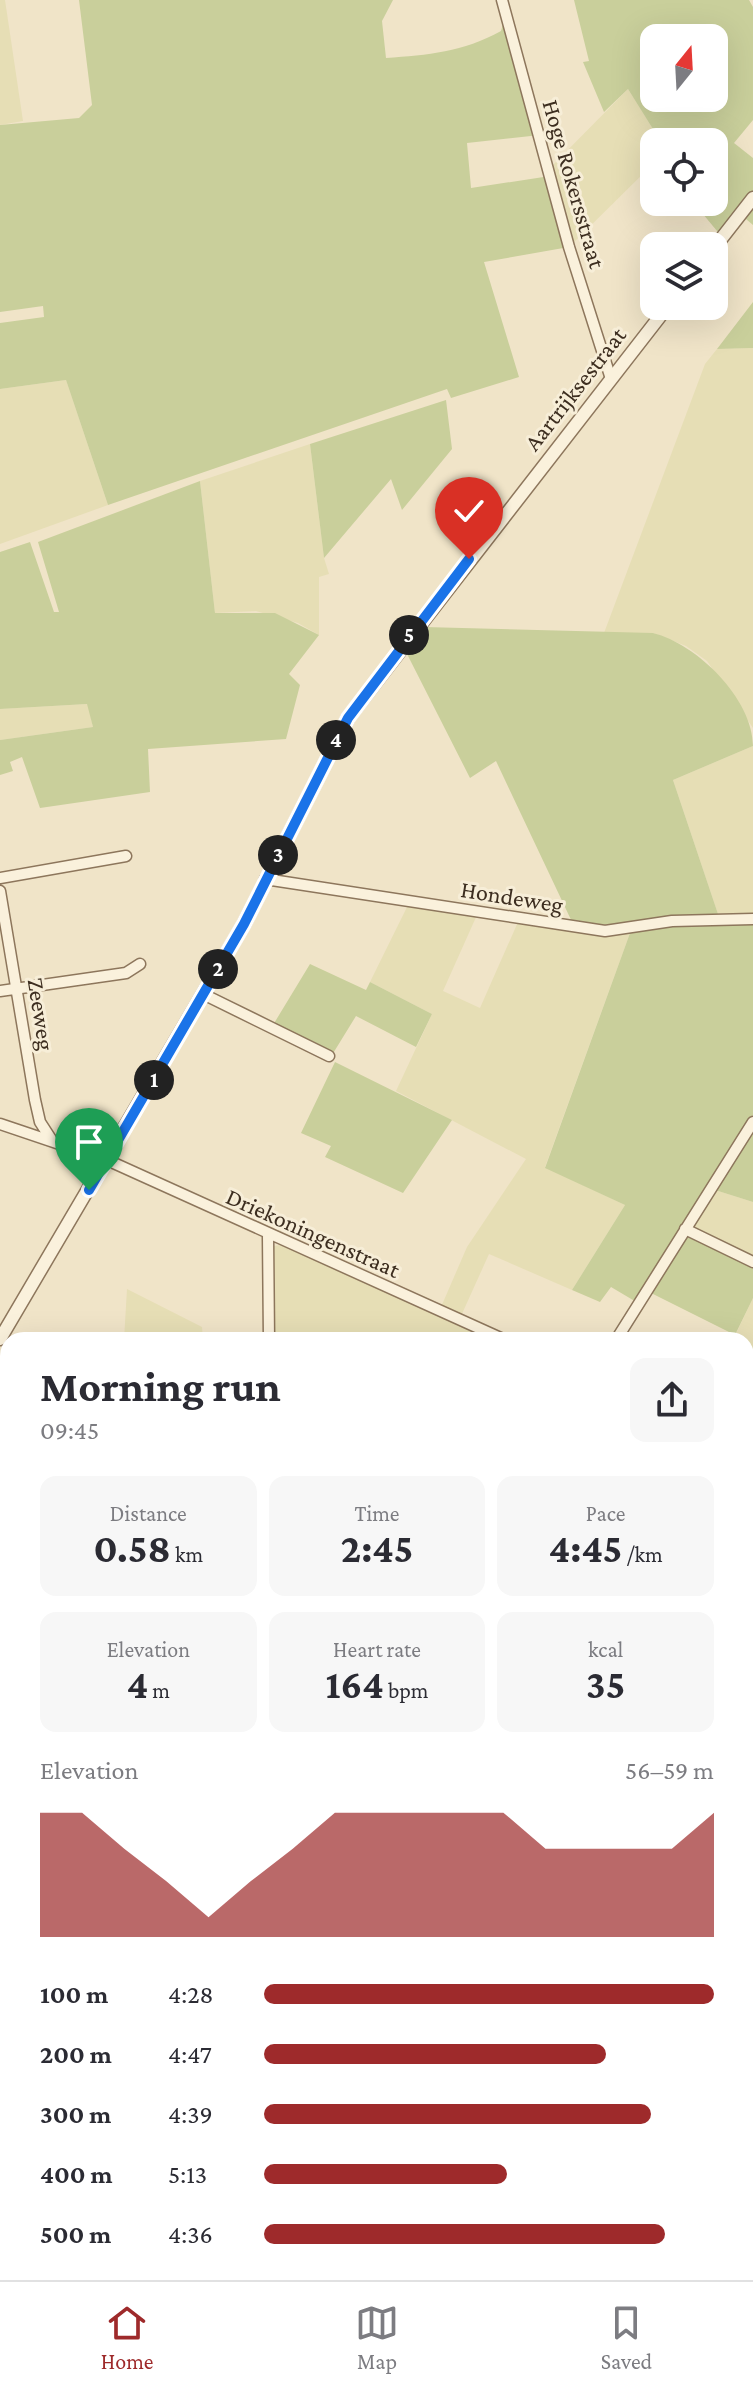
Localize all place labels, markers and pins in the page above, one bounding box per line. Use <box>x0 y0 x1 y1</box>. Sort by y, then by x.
pin <box>435 477 503 559</box>
pin: 5 <box>389 615 429 655</box>
pin: 4 <box>316 720 356 760</box>
pin: 3 <box>258 835 298 875</box>
pin: 2 <box>198 949 238 989</box>
pin: 1 <box>134 1060 174 1100</box>
pin <box>55 1108 123 1190</box>

